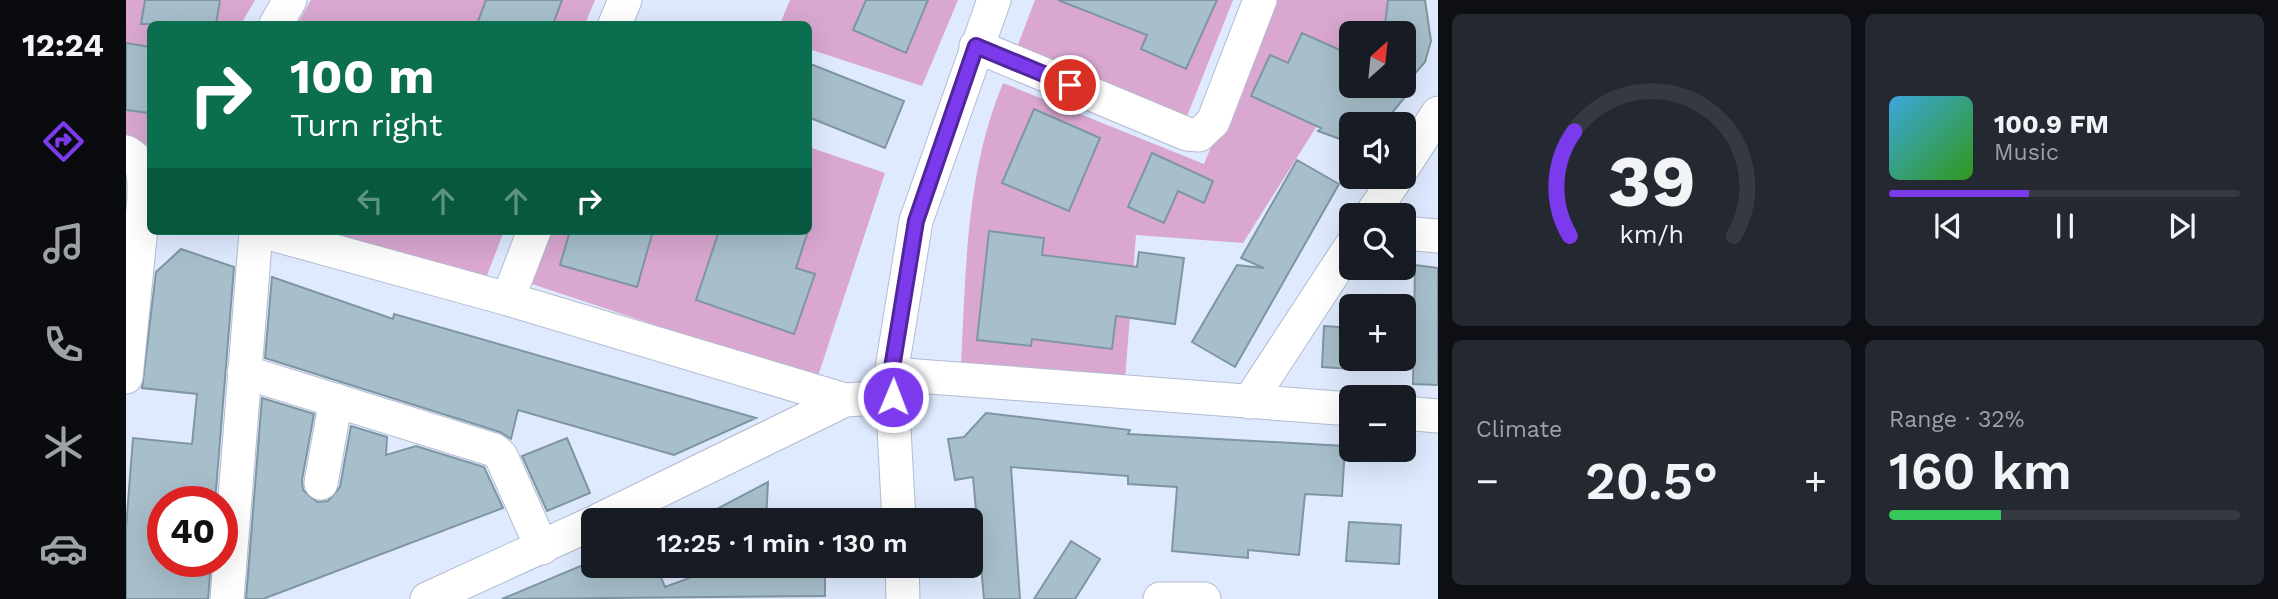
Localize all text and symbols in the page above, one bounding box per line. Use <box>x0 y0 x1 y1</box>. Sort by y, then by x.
north arrow <box>1339 21 1416 98</box>
map controls <box>1339 21 1416 462</box>
text: 12:24 <box>22 26 104 64</box>
text: 100 m <box>290 47 434 105</box>
icon: right <box>175 49 266 140</box>
pin <box>1040 55 1100 115</box>
icon: arrive <box>1051 66 1089 104</box>
text: Turn right <box>290 106 442 144</box>
text: 100.9 FM <box>1994 109 2109 139</box>
button: sound <box>1339 112 1416 189</box>
icon: directions <box>39 117 88 166</box>
text: 39 <box>1607 139 1696 225</box>
text: Music <box>1994 139 2059 166</box>
icon: left <box>351 182 389 220</box>
icon: ahead <box>424 182 462 220</box>
icon: ahead <box>497 182 535 220</box>
icon: right <box>570 182 608 220</box>
button: search <box>1339 203 1416 280</box>
icon: previous <box>1929 207 1967 245</box>
icon: pause <box>2046 207 2084 245</box>
icon: next <box>2163 207 2201 245</box>
icon: music <box>39 219 88 268</box>
text: km/h <box>1619 220 1684 249</box>
button: + <box>1339 294 1416 371</box>
icon: phone <box>39 320 88 369</box>
position arrow <box>856 360 930 434</box>
button: − <box>1339 385 1416 462</box>
text: Range · 32% <box>1889 406 2024 433</box>
text: Climate <box>1476 416 1562 443</box>
icon: climate <box>39 422 88 471</box>
text: 160 km <box>1889 441 2072 502</box>
text: 20.5° <box>1585 451 1718 512</box>
text: − <box>1476 459 1499 503</box>
text: + <box>1804 459 1827 503</box>
speed limit sign: 40 <box>147 486 238 577</box>
icon: car <box>39 524 88 573</box>
text: 12:25 · 1 min · 130 m <box>657 528 907 558</box>

